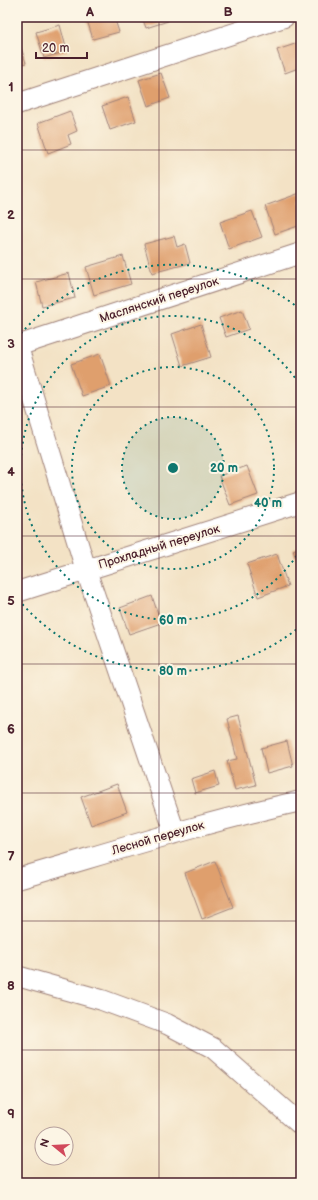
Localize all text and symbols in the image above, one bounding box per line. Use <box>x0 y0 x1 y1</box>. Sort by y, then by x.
text: A <box>85 4 94 20</box>
text: B <box>223 4 233 20</box>
scale bar <box>36 34 87 60</box>
text: 20 m <box>42 41 69 56</box>
text: 1 <box>8 79 14 95</box>
text: 2 <box>7 207 15 223</box>
street label: Маслянский переулок <box>98 273 221 326</box>
text: 3 <box>7 336 15 352</box>
centre of rings <box>166 461 180 475</box>
text: 20 m <box>210 461 238 476</box>
text: 4 <box>7 464 15 480</box>
text: 40 m <box>254 496 282 511</box>
street label: Прохладный переулок <box>97 521 222 573</box>
text: 5 <box>7 593 15 609</box>
text: 60 m <box>159 613 187 628</box>
text: 80 m <box>159 664 187 679</box>
text: 6 <box>7 721 15 737</box>
street label: Лесной переулок <box>109 817 207 859</box>
text: 7 <box>7 849 15 865</box>
text: 8 <box>7 978 15 994</box>
text: 9 <box>7 1106 15 1122</box>
north arrow <box>34 1126 74 1166</box>
text: N <box>38 1137 52 1149</box>

